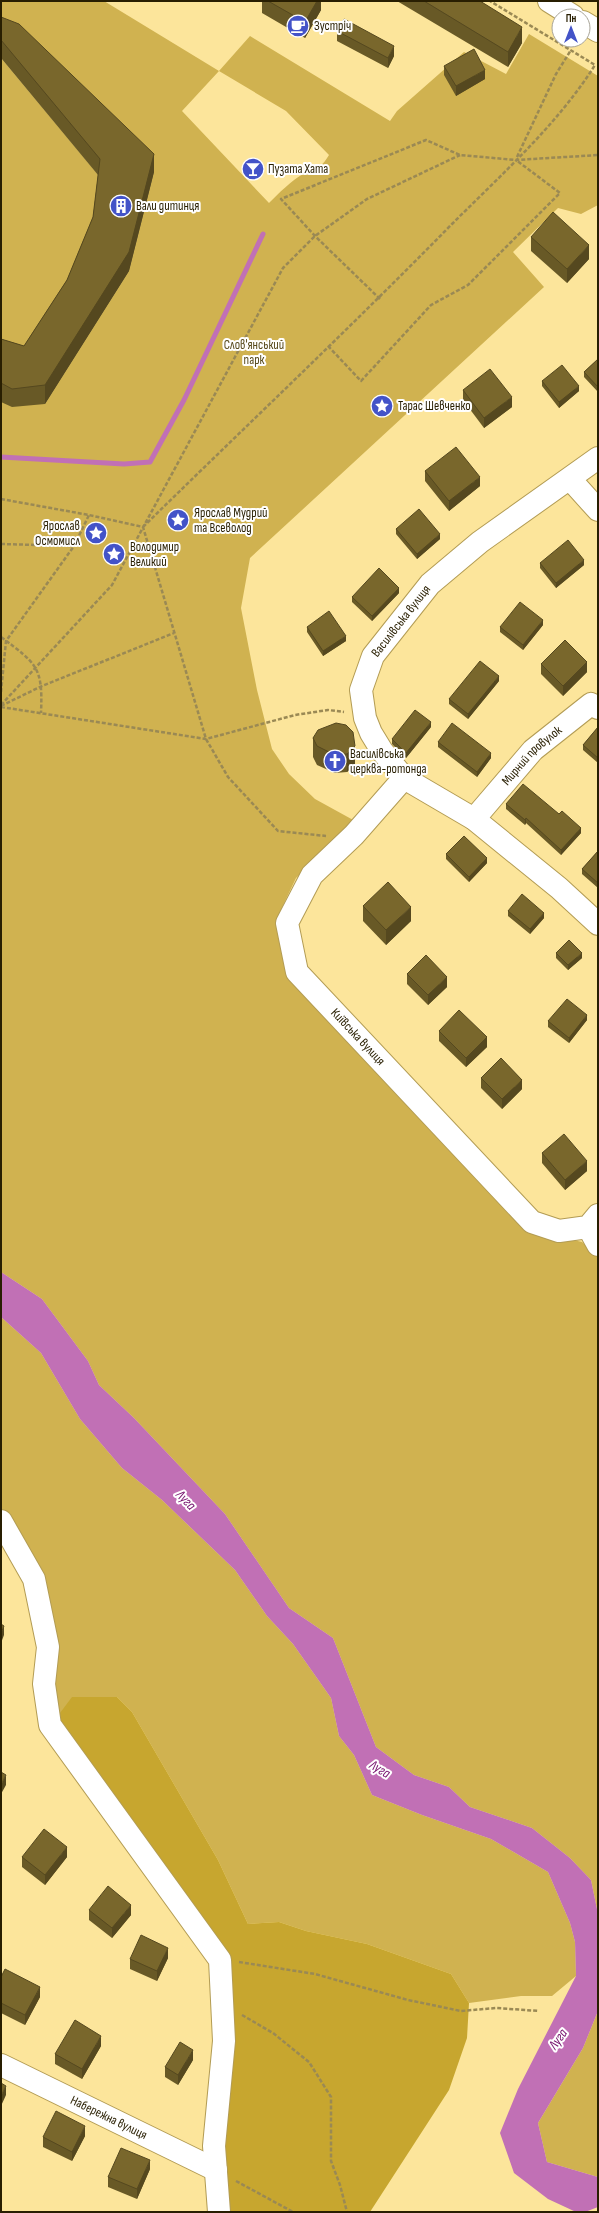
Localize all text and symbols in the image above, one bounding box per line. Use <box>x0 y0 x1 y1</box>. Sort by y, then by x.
north arrow <box>551 8 591 48</box>
text: Пн <box>566 12 577 25</box>
cafe icon: Зустріч <box>285 13 311 39</box>
place label: Зустріч <box>314 18 351 34</box>
bar icon: Пузата Хата <box>240 156 266 182</box>
place label: Пузата Хата <box>268 161 328 177</box>
building icon: Вали дитинця <box>108 193 134 219</box>
place label: Вали дитинця <box>136 198 199 214</box>
park label: Слов'янський парк <box>224 337 284 368</box>
place icon: Тарас Шевченко <box>369 393 395 419</box>
place label: Тарас Шевченко <box>398 398 471 414</box>
place label: Ярослав Мудрий та Всеволод <box>194 505 268 536</box>
place icon: Ярослав Мудрий та Всеволод <box>165 507 191 533</box>
place label: Ярослав Осмомисл <box>35 518 80 549</box>
place icon: Ярослав Осмомисл <box>83 520 109 546</box>
place label: Володимир Великий <box>130 539 179 570</box>
place icon: Володимир Великий <box>101 541 127 567</box>
street label: Василівська вулиця <box>368 582 434 660</box>
street label: Мирний провулок <box>498 722 565 789</box>
place label: Василівська церква-ротонда <box>350 746 427 777</box>
church icon: Василівська церква-ротонда <box>322 748 348 774</box>
street label: Київська вулиця <box>327 1005 389 1069</box>
water label: Луга <box>172 1486 200 1514</box>
water label: Луга <box>366 1756 394 1782</box>
water label: Луга <box>544 2025 571 2053</box>
street label: Набережна вулиця <box>68 2092 150 2143</box>

